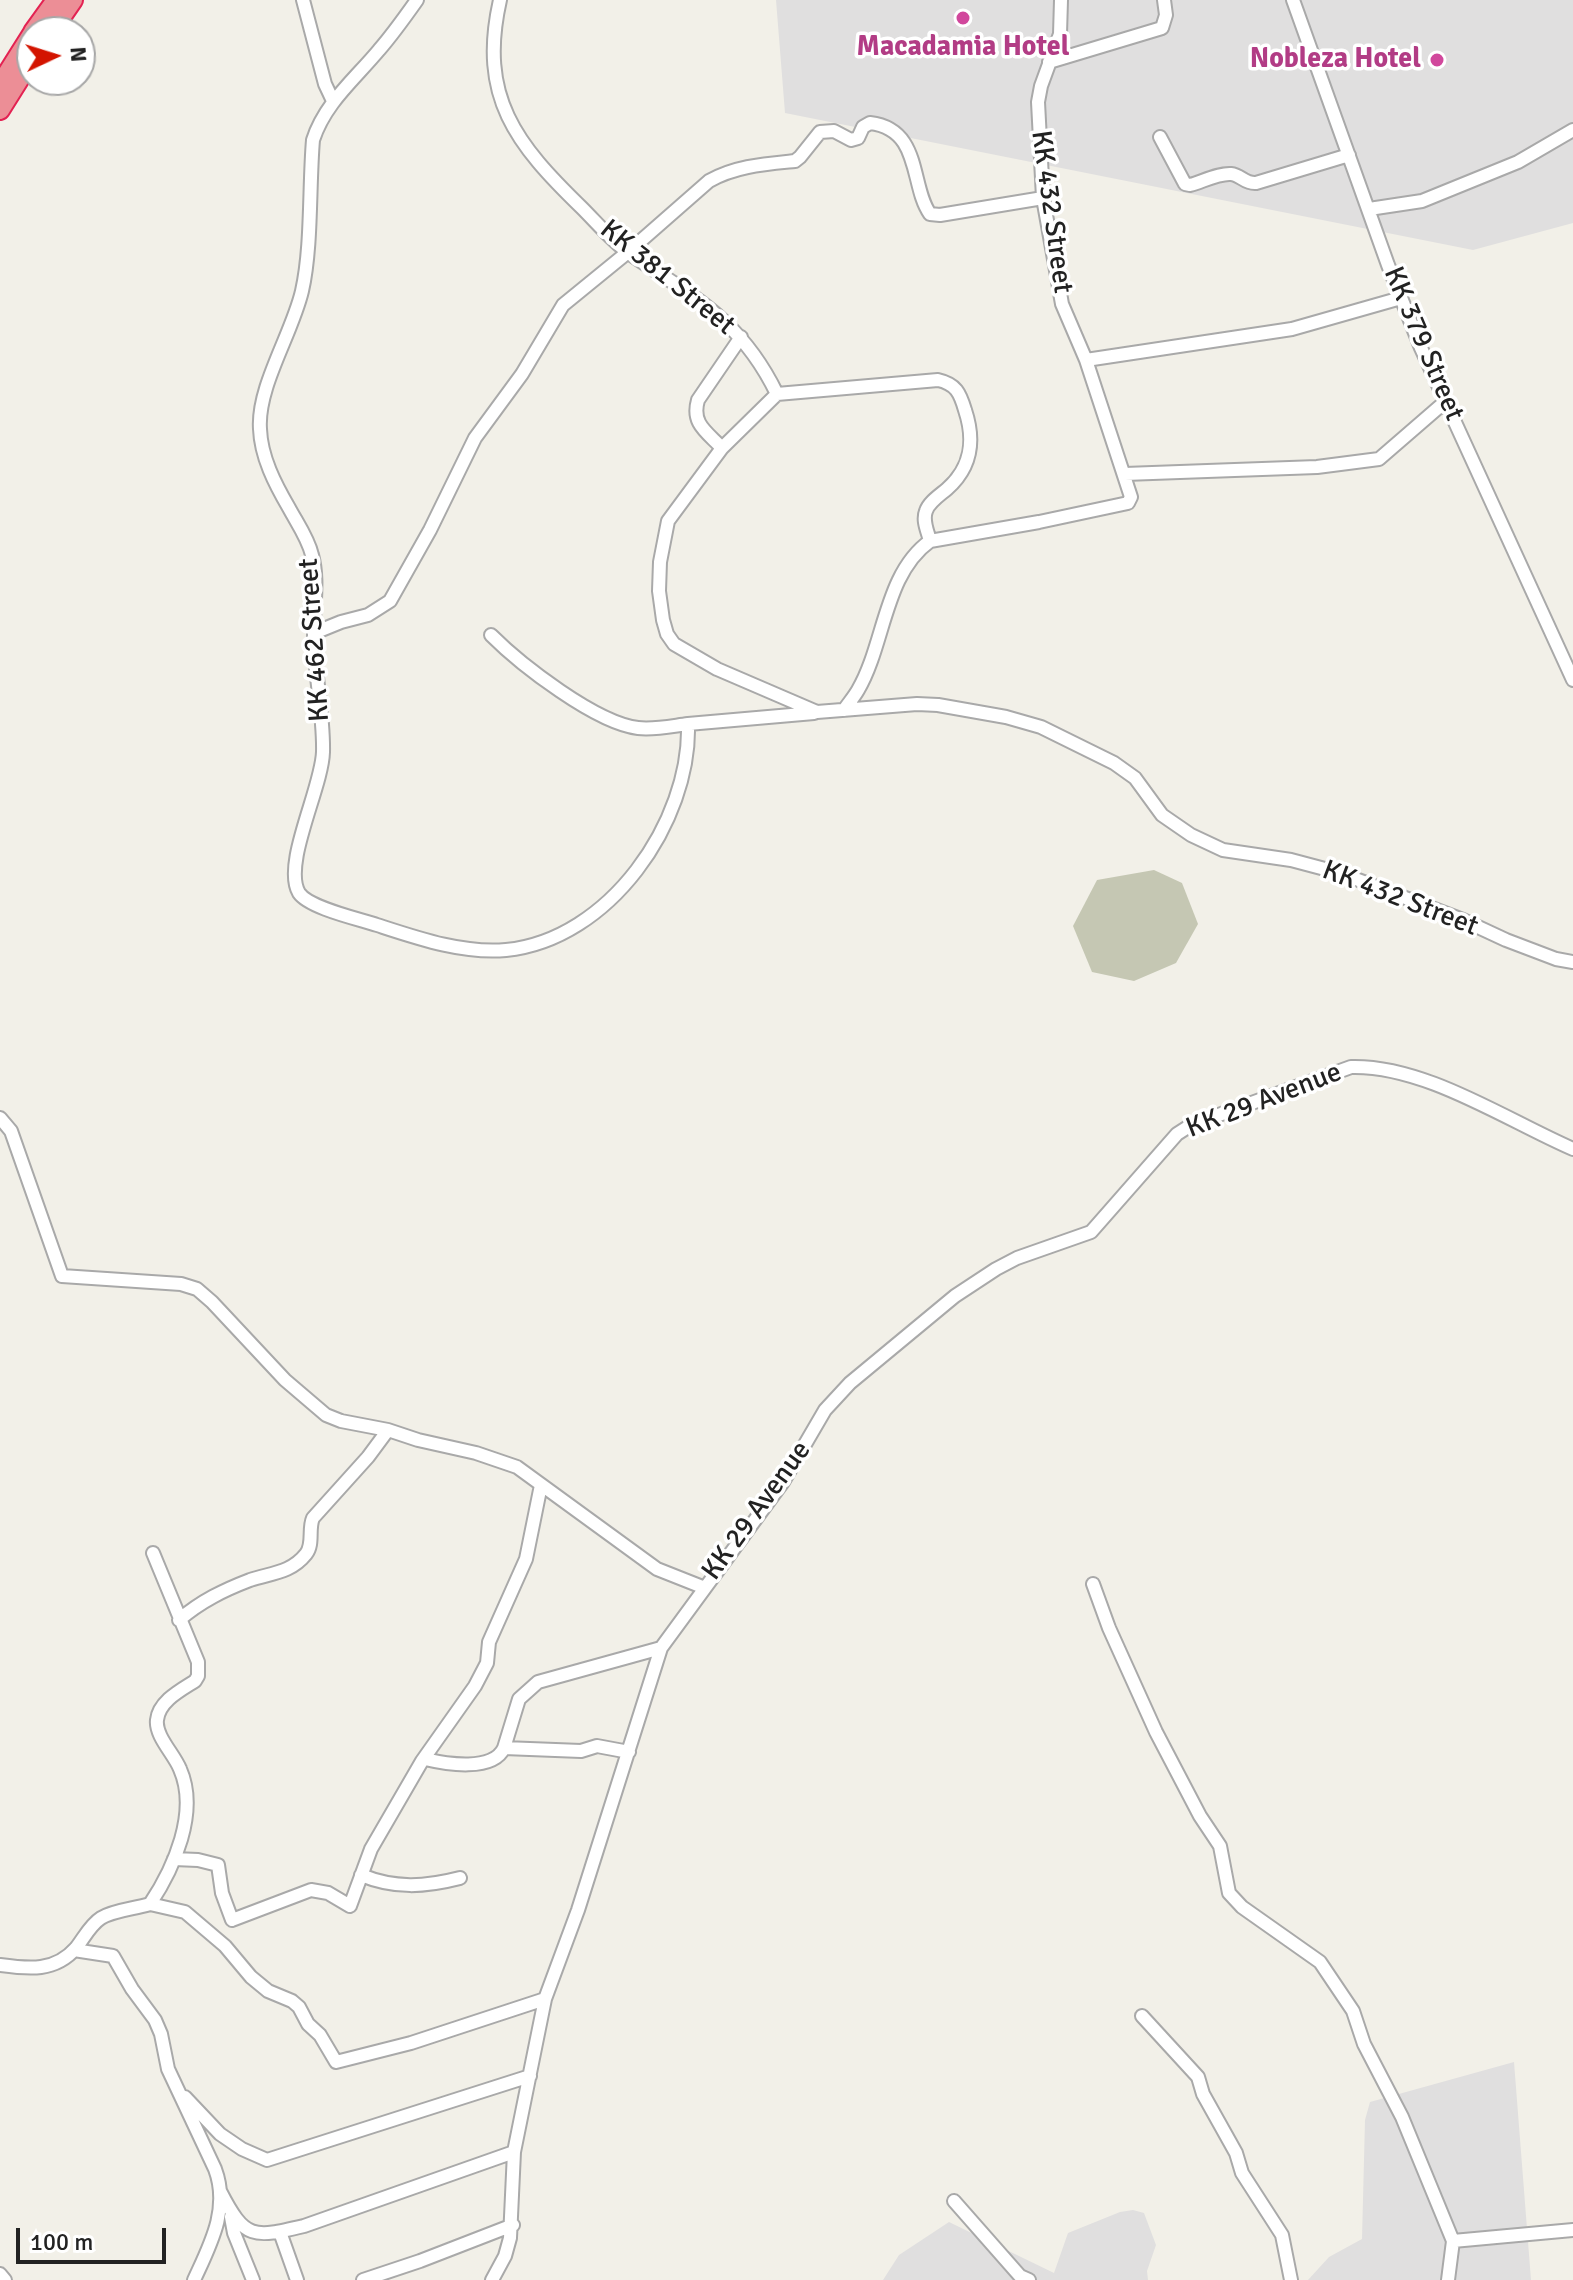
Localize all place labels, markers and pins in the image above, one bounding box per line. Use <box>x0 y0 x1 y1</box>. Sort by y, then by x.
marker: Macadamia Hotel <box>954 9 972 27</box>
place label: Macadamia Hotel <box>857 31 1069 65</box>
place label: Nobleza Hotel <box>1250 43 1421 77</box>
marker: Nobleza Hotel <box>1428 51 1446 69</box>

